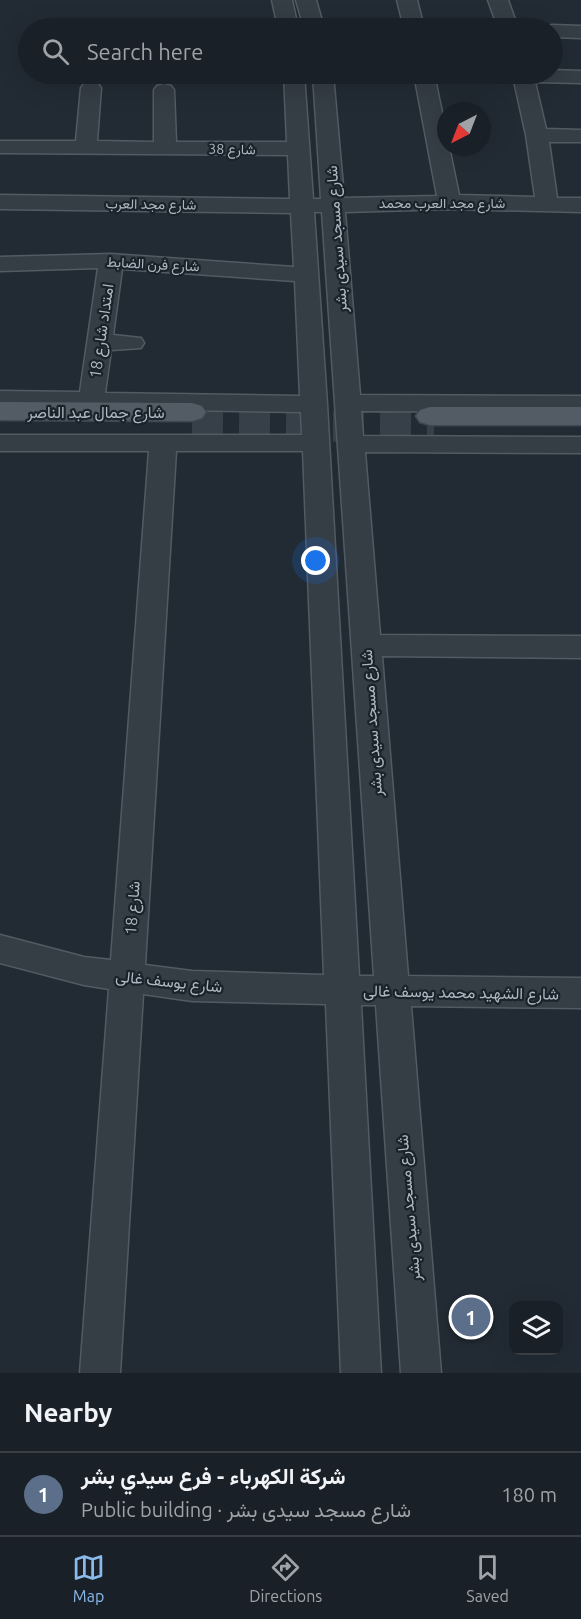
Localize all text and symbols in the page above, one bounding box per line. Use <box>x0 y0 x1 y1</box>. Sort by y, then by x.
search box <box>18 18 563 84</box>
icon: search <box>39 35 72 68</box>
text: Search here <box>87 39 203 64</box>
north arrow <box>437 102 491 156</box>
street label: شارع 38 <box>208 141 256 160</box>
street label: شارع مسجد سيدى بشر <box>322 165 353 314</box>
street label: شارع مجد العرب <box>105 195 197 216</box>
street label: شارع مجد العرب محمد <box>379 195 505 214</box>
street label: شارع فرن الضابط <box>106 254 200 277</box>
street label: امتداد شارع 18 <box>85 283 120 380</box>
street label: شارع جمال عبد الناصر <box>26 403 165 424</box>
your location <box>301 546 330 575</box>
street label: شارع مسجد سيدى بشر <box>357 649 388 798</box>
street label: شارع 18 <box>121 880 146 936</box>
street label: شارع يوسف غالى <box>114 966 223 999</box>
street label: شارع الشهيد محمد يوسف غالى <box>363 981 559 1006</box>
street label: شارع مسجد سيدى بشر <box>393 1134 426 1283</box>
pin: 1 <box>452 1294 490 1340</box>
map controls <box>509 1301 563 1355</box>
button: layers <box>509 1301 563 1355</box>
text: Nearby <box>24 1398 112 1427</box>
text: شركة الكهرباء - فرع سيدي بشر <box>81 1463 346 1488</box>
text: 1 <box>38 1483 49 1506</box>
text: 180 m <box>501 1483 557 1506</box>
text: Public building · شارع مسجد سيدى بشر <box>81 1498 411 1521</box>
tab: Map <box>72 1551 105 1605</box>
tab: Directions <box>249 1551 322 1605</box>
tab: Saved <box>466 1551 509 1605</box>

